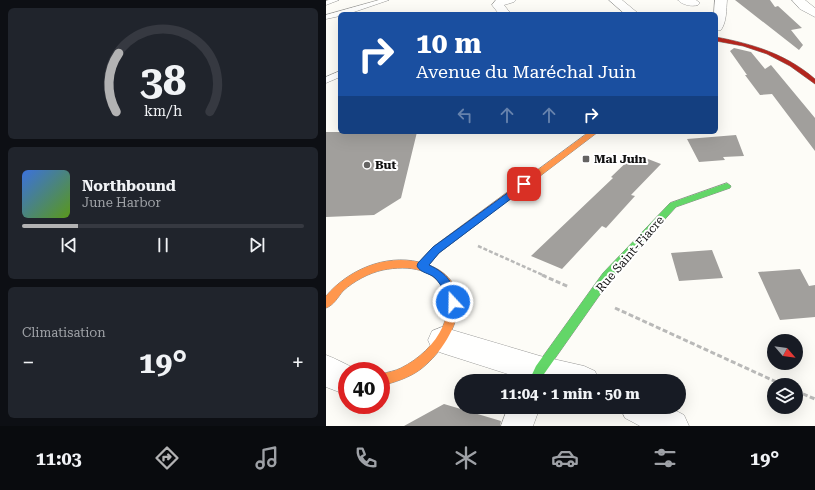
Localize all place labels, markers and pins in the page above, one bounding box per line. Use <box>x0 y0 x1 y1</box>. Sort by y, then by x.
place label: Mal Juin <box>594 152 647 166</box>
marker: Mal Juin <box>581 154 591 164</box>
place label: But <box>375 158 396 172</box>
marker: But <box>362 160 372 170</box>
pin <box>507 167 541 201</box>

